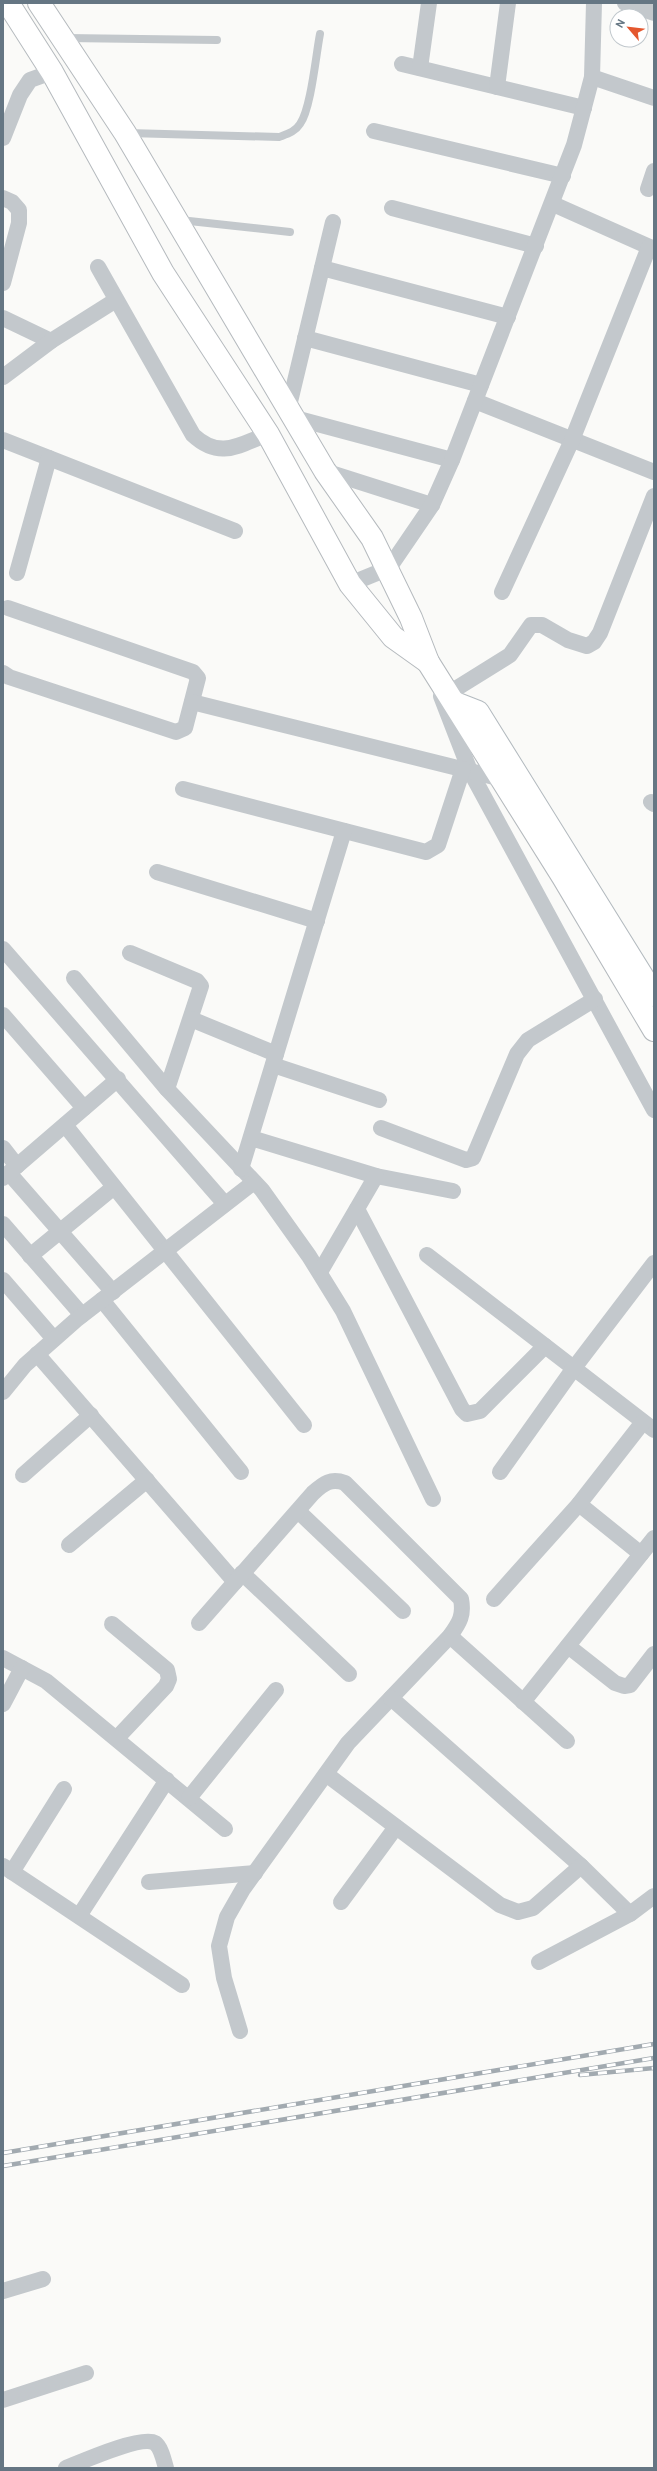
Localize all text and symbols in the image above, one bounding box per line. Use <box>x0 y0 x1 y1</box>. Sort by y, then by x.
north arrow <box>609 8 649 48</box>
text: N <box>613 17 629 31</box>

